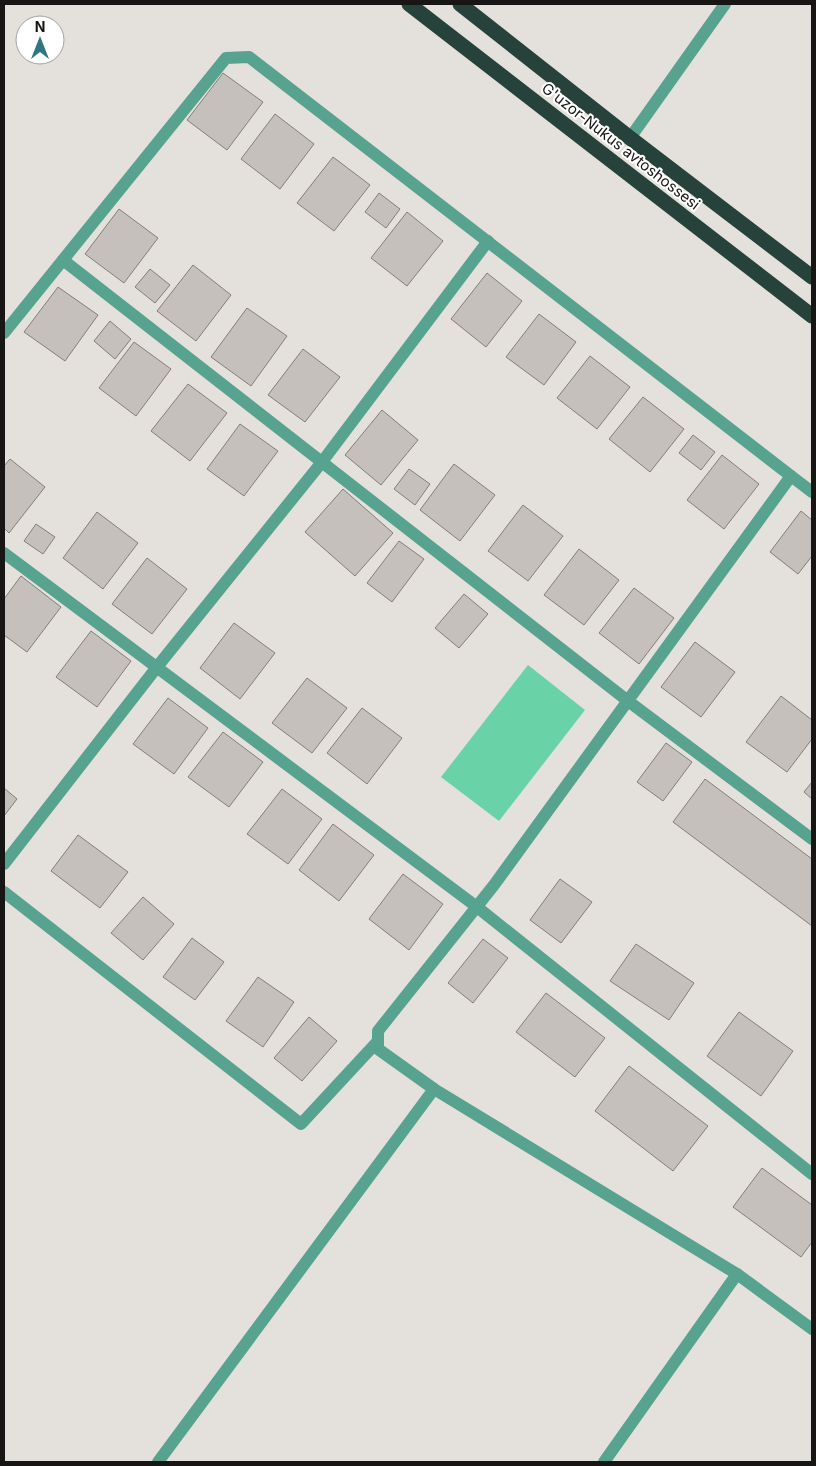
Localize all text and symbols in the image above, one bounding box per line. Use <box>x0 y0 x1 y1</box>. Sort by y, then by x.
north arrow <box>15 15 65 65</box>
text: N <box>35 18 45 35</box>
street label: G'uzor-Nukus avtoshossesi <box>538 78 704 214</box>

